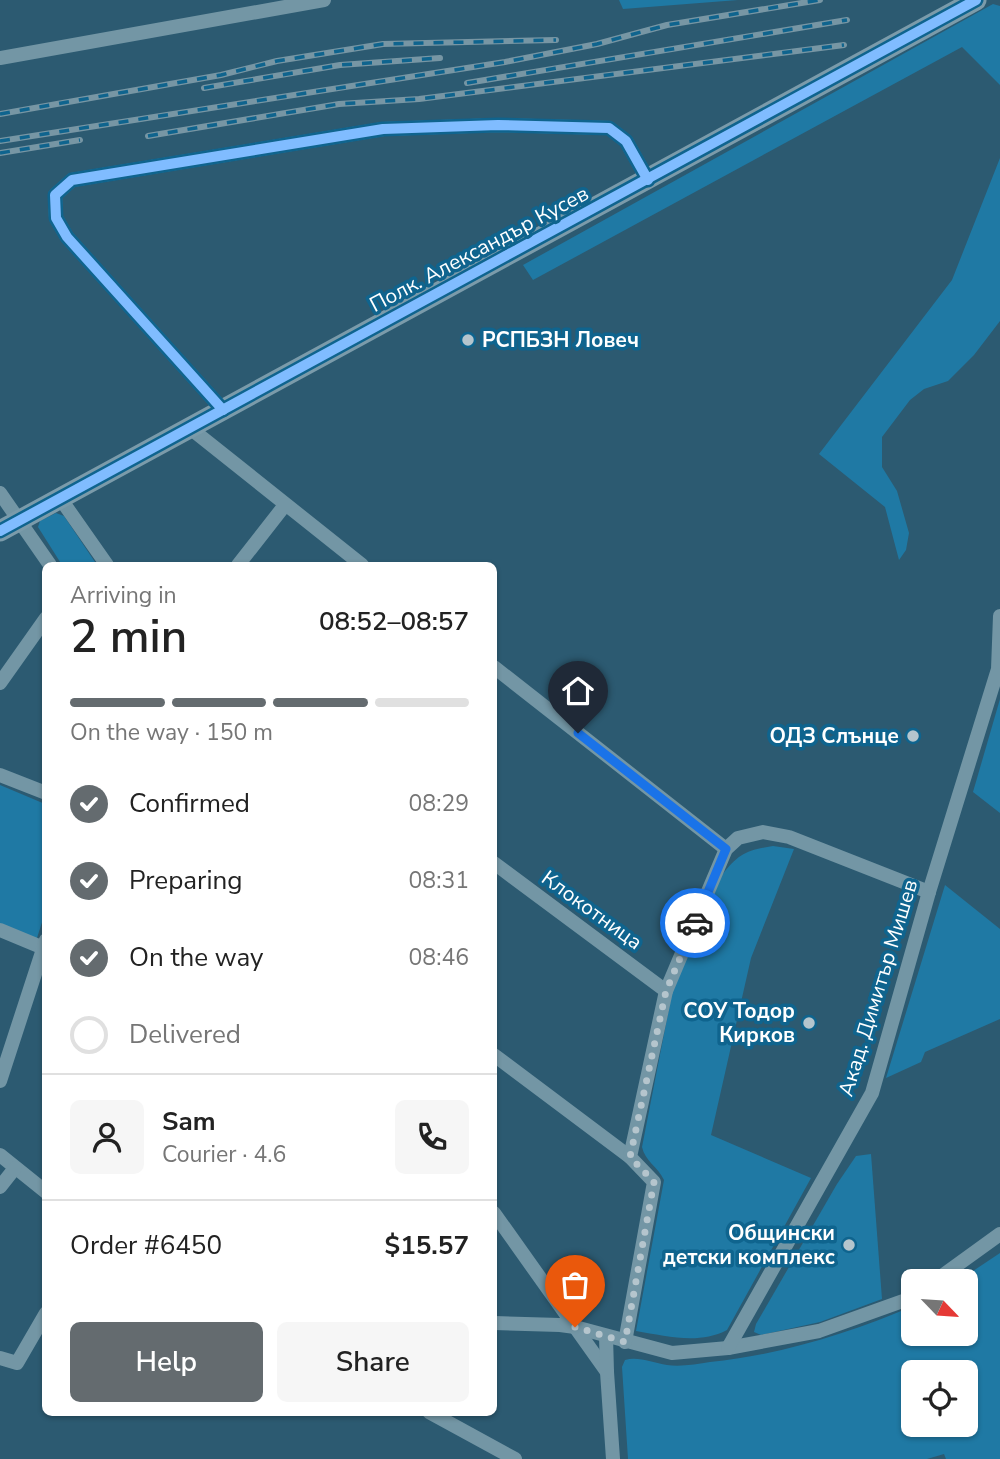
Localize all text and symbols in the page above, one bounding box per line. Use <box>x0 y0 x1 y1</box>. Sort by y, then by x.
street label: Полк. Александър Кусев <box>365 179 593 319</box>
place label: РСПБЗН Ловеч <box>482 326 639 354</box>
marker: РСПБЗН Ловеч <box>460 332 476 348</box>
text: Arriving in <box>70 580 177 611</box>
text: 08:52–08:57 <box>319 604 469 639</box>
text: 2 min <box>70 605 187 668</box>
pin <box>548 661 608 733</box>
icon: home <box>559 672 597 710</box>
text: On the way · 150 m <box>70 717 273 748</box>
place label: ОДЗ Слънце <box>770 722 899 750</box>
marker: ОДЗ Слънце <box>905 728 921 744</box>
icon: check <box>70 785 108 823</box>
text: Confirmed <box>129 786 250 821</box>
text: 08:29 <box>409 788 469 819</box>
icon: check <box>70 862 108 900</box>
text: Preparing <box>129 863 242 898</box>
street label: Клокотница <box>536 864 648 956</box>
text: 08:31 <box>409 865 469 896</box>
street label: Акад. Димитър Мишев <box>832 876 924 1100</box>
courier <box>660 888 730 958</box>
icon: car <box>676 904 714 942</box>
icon: check <box>70 939 108 977</box>
text: On the way <box>129 940 263 975</box>
text: 08:46 <box>409 942 469 973</box>
place label: СОУ Тодор Кирков <box>683 997 795 1049</box>
marker: СОУ Тодор Кирков <box>801 1015 817 1031</box>
text: Delivered <box>129 1017 241 1052</box>
button: person <box>70 1100 144 1174</box>
button: phone <box>395 1100 469 1174</box>
text: Sam <box>162 1104 215 1139</box>
text: Courier · 4.6 <box>162 1139 286 1170</box>
place label: Общински детски комплекс <box>663 1219 835 1271</box>
text: Order #6450 <box>70 1228 222 1263</box>
text: $15.57 <box>385 1228 469 1263</box>
marker: Общински детски комплекс <box>841 1237 857 1253</box>
pin <box>545 1255 605 1327</box>
icon: bag <box>556 1266 594 1304</box>
north arrow <box>901 1269 978 1346</box>
map controls <box>901 1269 978 1437</box>
button: Help <box>70 1322 263 1402</box>
button: Share <box>277 1322 469 1402</box>
button: locate <box>901 1360 978 1437</box>

